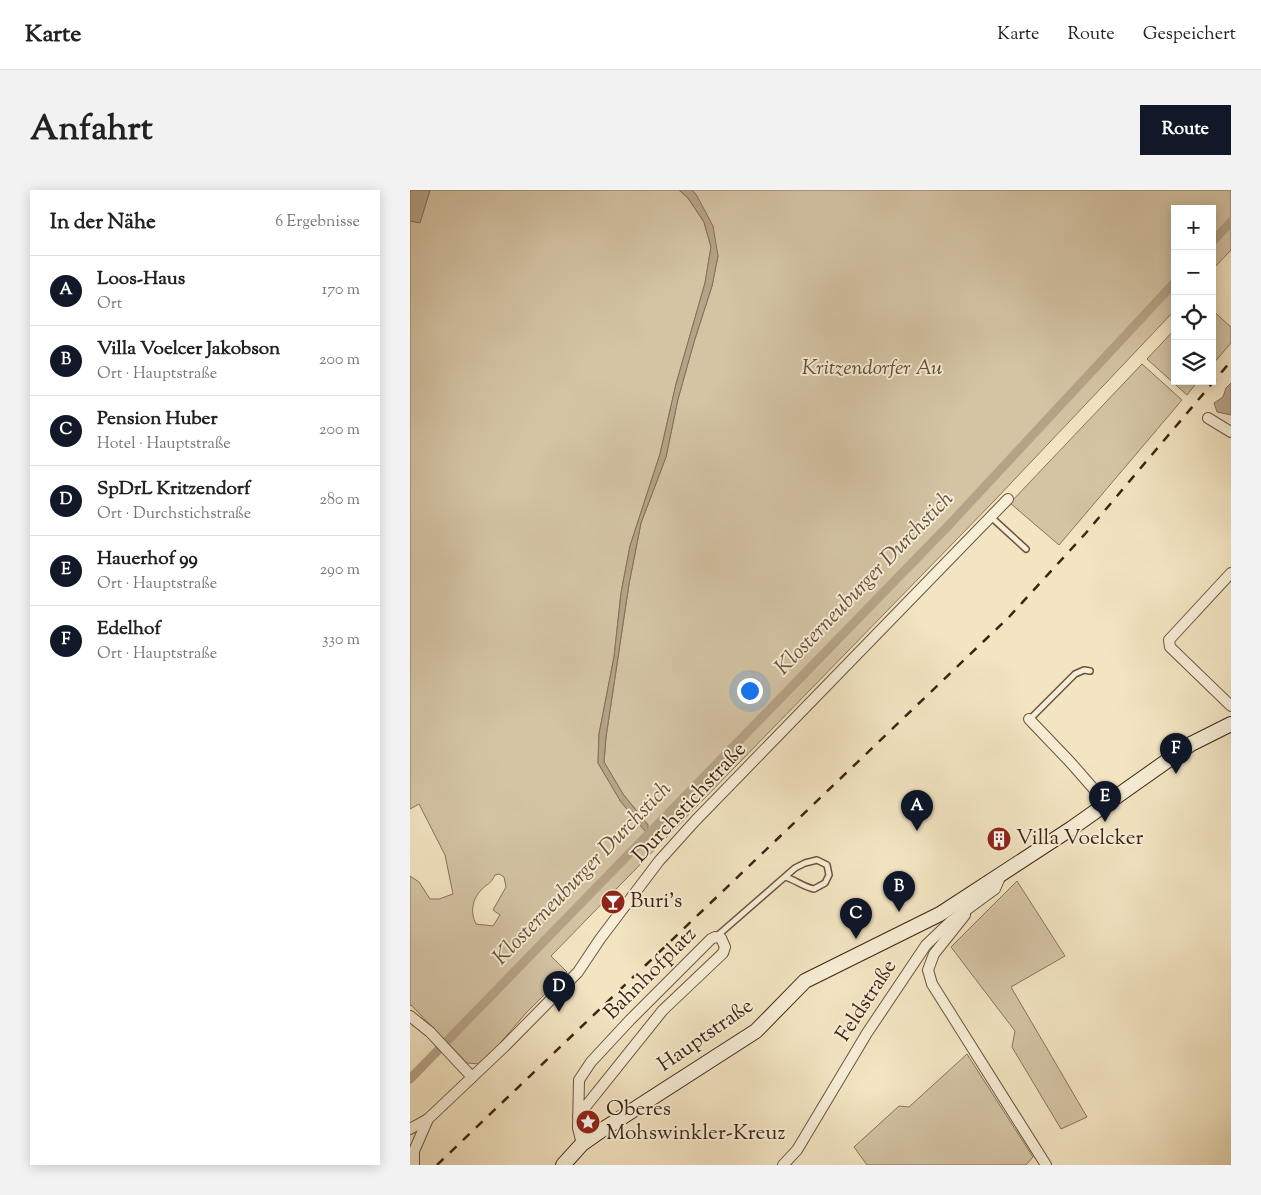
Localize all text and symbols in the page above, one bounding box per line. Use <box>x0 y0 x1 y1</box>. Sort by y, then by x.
text: Karte <box>25 18 82 52</box>
text: Karte <box>997 22 1040 48</box>
text: Route <box>1068 22 1115 48</box>
text: Gespeichert <box>1143 22 1236 48</box>
text: Anfahrt <box>30 105 153 156</box>
button: Route <box>1140 105 1231 155</box>
map controls <box>1171 205 1216 385</box>
button: + <box>1171 205 1216 250</box>
text: In der Nähe <box>50 208 156 238</box>
text: 6 Ergebnisse <box>275 211 360 234</box>
button: − <box>1171 250 1216 295</box>
text: Loos-Haus <box>97 266 185 293</box>
text: A <box>60 279 73 302</box>
text: 170 m <box>322 279 360 302</box>
text: Ort <box>97 293 122 316</box>
button: locate <box>1171 295 1216 340</box>
text: Villa Voelcer Jakobson <box>97 336 280 363</box>
button: layers <box>1171 340 1216 385</box>
text: B <box>61 349 71 372</box>
text: 200 m <box>319 349 360 372</box>
park label: Kritzendorfer Au <box>802 354 942 384</box>
text: Ort · Hauptstraße <box>97 363 217 386</box>
text: Pension Huber <box>97 406 218 433</box>
text: C <box>60 419 72 442</box>
text: 200 m <box>319 419 360 442</box>
text: Hotel · Hauptstraße <box>97 433 231 456</box>
text: SpDrL Kritzendorf <box>97 476 251 503</box>
water label: Klosterneuburger Durchstich <box>768 484 962 683</box>
text: D <box>60 489 72 512</box>
text: 280 m <box>319 489 360 512</box>
text: Ort · Durchstichstraße <box>97 503 251 526</box>
text: Hauerhof 99 <box>97 546 198 573</box>
text: E <box>61 559 71 582</box>
text: 290 m <box>320 559 360 582</box>
text: Ort · Hauptstraße <box>97 573 217 596</box>
text: Edelhof <box>97 616 161 643</box>
text: F <box>62 629 70 652</box>
text: 330 m <box>322 629 360 652</box>
text: Ort · Hauptstraße <box>97 643 217 666</box>
your location <box>737 678 763 704</box>
pin: F <box>1160 733 1192 774</box>
street label: Durchstichstraße <box>626 736 754 870</box>
water label: Klosterneuburger Durchstich <box>486 774 680 973</box>
pin: E <box>1089 781 1121 822</box>
pin: A <box>901 790 933 831</box>
place label: Villa Voelcker <box>1016 824 1143 854</box>
building icon: Villa Voelcker <box>986 826 1012 852</box>
pin: B <box>883 871 915 912</box>
place label: Buri's <box>630 887 682 917</box>
bar icon: Buri's <box>600 889 626 915</box>
pin: C <box>840 898 872 939</box>
street label: Bahnhofplatz <box>598 921 704 1027</box>
street label: Feldstraße <box>829 954 905 1048</box>
pin: D <box>543 971 575 1012</box>
street label: Hauptstraße <box>652 992 760 1080</box>
place label: Oberes Mohswinkler-Kreuz <box>606 1095 785 1149</box>
place icon: Oberes Mohswinkler-Kreuz <box>575 1109 601 1135</box>

